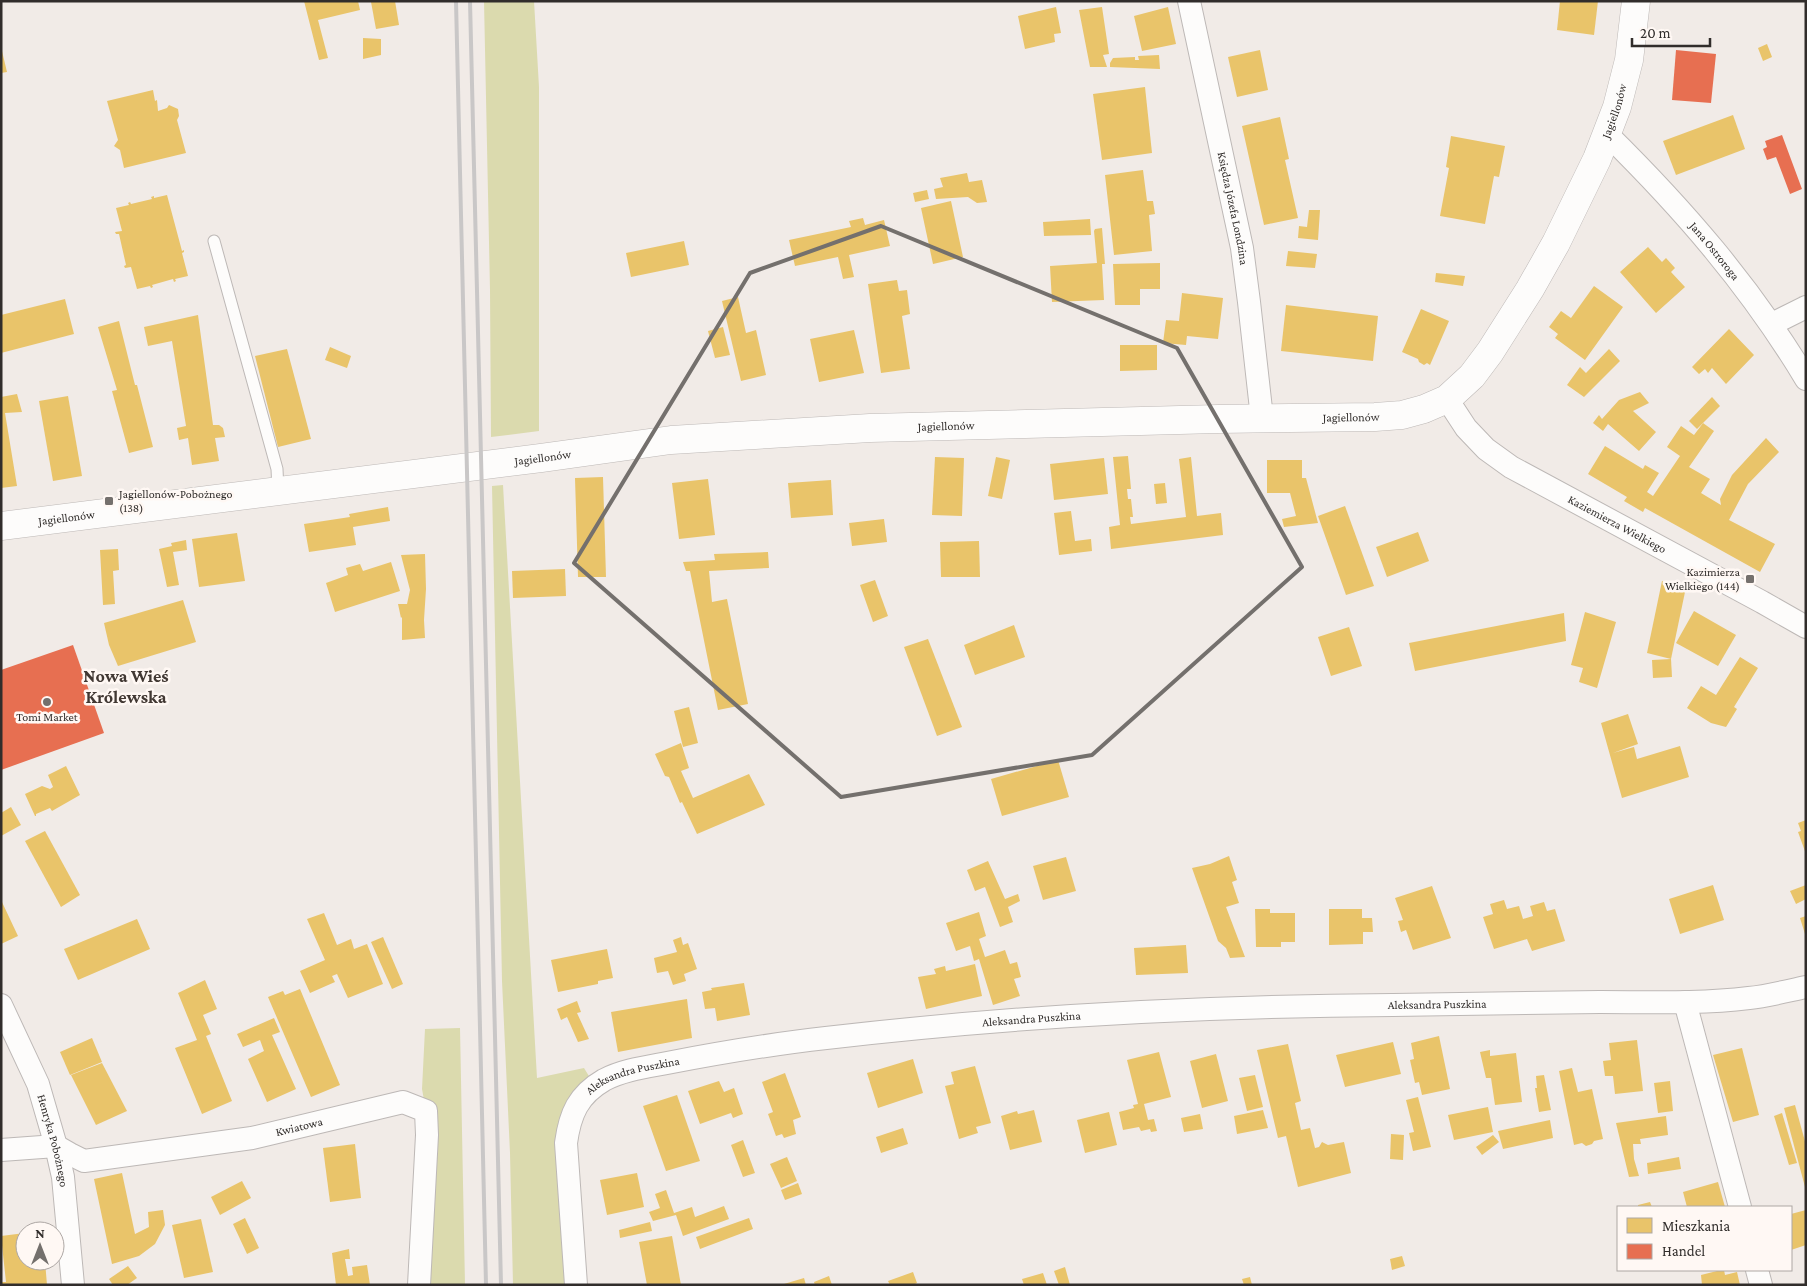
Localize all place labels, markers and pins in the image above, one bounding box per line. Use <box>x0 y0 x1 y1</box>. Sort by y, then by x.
place label: Jagiellonów-Pobożnego (138) <box>118 487 232 515</box>
marker: Jagiellonów-Pobożnego (138) <box>103 495 115 507</box>
place label: Kazimierza Wielkiego (144) <box>1665 565 1740 593</box>
marker: Kazimierza Wielkiego (144) <box>1744 573 1756 585</box>
marker: Tomi Market <box>41 696 53 708</box>
place label: Tomi Market <box>16 710 79 724</box>

